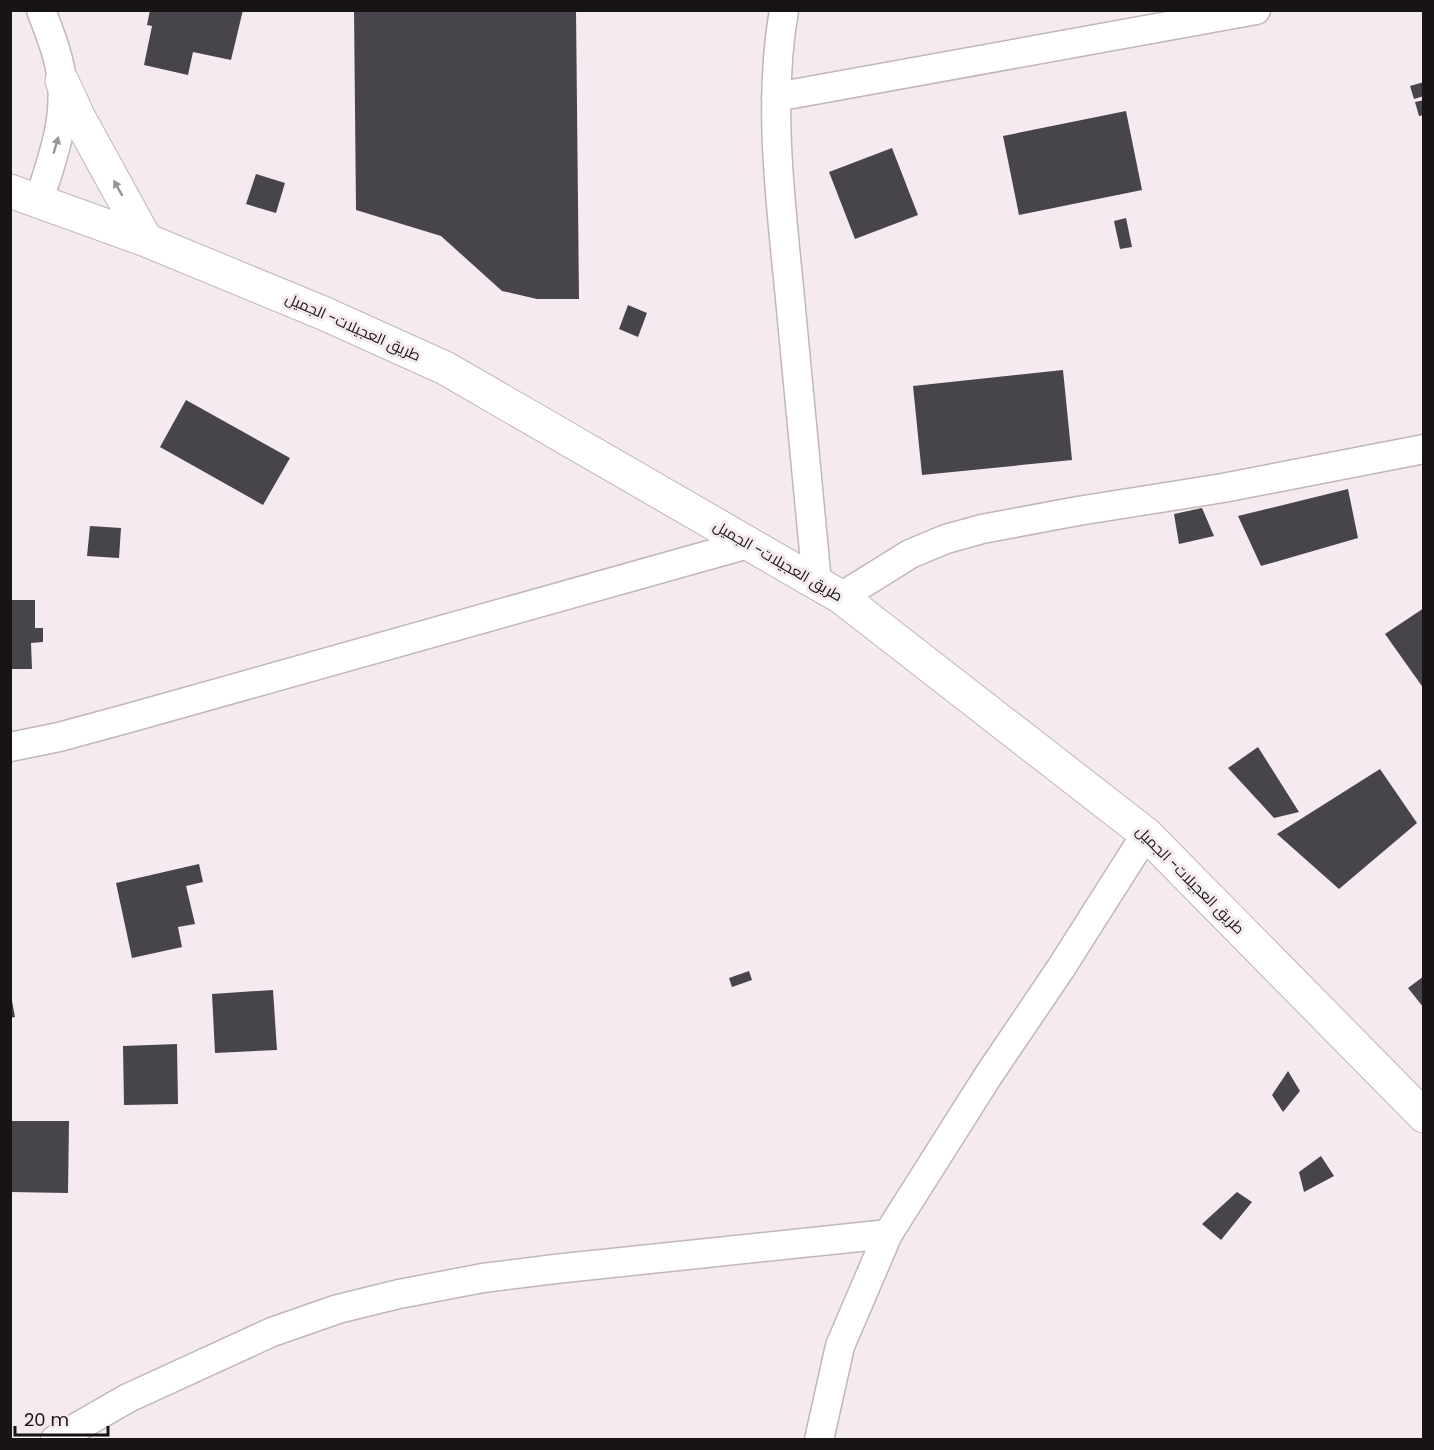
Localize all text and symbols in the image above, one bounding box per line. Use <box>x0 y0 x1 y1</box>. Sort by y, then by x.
one-way arrow <box>52 136 61 154</box>
one-way arrow <box>113 180 123 197</box>
street label: طريق العجيلات- الجميل <box>282 287 424 366</box>
street label: طريق العجيلات- الجميل <box>710 515 847 606</box>
street label: طريق العجيلات- الجميل <box>1131 821 1249 939</box>
scale bar <box>15 1399 108 1437</box>
text: 20 m <box>24 1407 69 1432</box>

